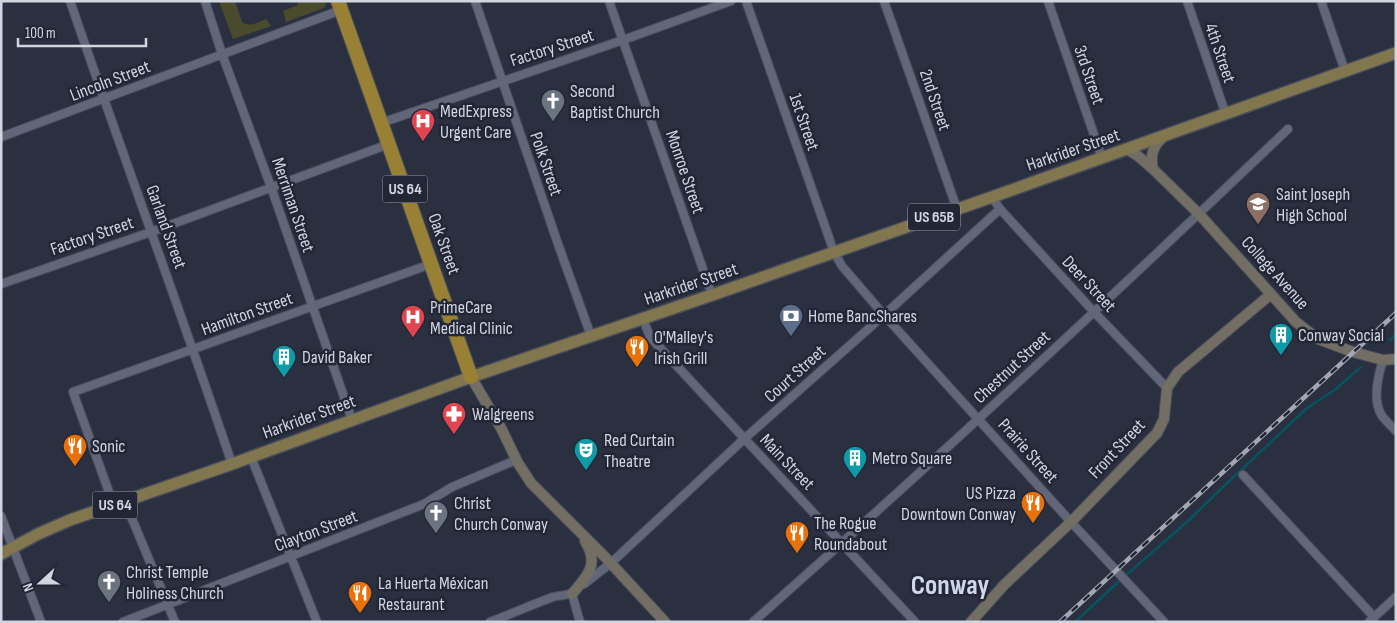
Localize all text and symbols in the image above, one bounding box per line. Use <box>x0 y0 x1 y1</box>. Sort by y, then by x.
scale bar <box>18 15 145 47</box>
street label: 4th Street <box>1200 20 1240 86</box>
text: 100 m <box>25 24 56 43</box>
street label: Factory Street <box>508 25 597 71</box>
street label: 3rd Street <box>1069 43 1109 108</box>
street label: Lincoln Street <box>67 56 154 106</box>
street label: 2nd Street <box>915 67 955 134</box>
place label: Second Baptist Church <box>570 81 660 123</box>
church icon: Second Baptist Church <box>540 88 566 122</box>
street label: 1st Street <box>784 91 824 154</box>
place label: MedExpress Urgent Care <box>440 101 512 143</box>
hospital icon: MedExpress Urgent Care <box>410 108 436 142</box>
street label: Harkrider Street <box>1024 124 1123 176</box>
street label: Monroe Street <box>661 128 709 217</box>
street label: Polk Street <box>525 129 567 199</box>
street label: Merriman Street <box>267 155 319 256</box>
road number: US 64 <box>382 175 428 202</box>
street label: Garland Street <box>141 182 191 272</box>
place label: Saint Joseph High School <box>1276 184 1350 226</box>
school or university icon: Saint Joseph High School <box>1245 191 1271 225</box>
road number: US 65B <box>908 203 960 230</box>
street label: Oak Street <box>423 211 465 278</box>
street label: Factory Street <box>48 212 137 260</box>
street label: College Avenue <box>1237 232 1313 314</box>
street label: Deer Street <box>1058 251 1121 317</box>
street label: Harkrider Street <box>642 258 741 310</box>
street label: Hamilton Street <box>198 288 296 340</box>
place label: PrimeCare Medical Clinic <box>430 297 513 339</box>
bank icon: Home BancShares <box>778 303 804 337</box>
hospital icon: PrimeCare Medical Clinic <box>400 304 426 338</box>
place label: Home BancShares <box>808 306 917 327</box>
building icon: Conway Social <box>1268 322 1294 356</box>
place label: Conway Social <box>1298 325 1384 346</box>
street label: Chestnut Street <box>969 326 1055 408</box>
place label: O'Malley's Irish Grill <box>654 327 713 369</box>
restaurant icon: O'Malley's Irish Grill <box>624 334 650 368</box>
street label: Court Street <box>760 341 830 407</box>
building icon: David Baker <box>271 344 297 378</box>
place label: David Baker <box>302 347 372 368</box>
street label: Harkrider Street <box>260 390 359 444</box>
pharmacy icon: Walgreens <box>441 401 467 435</box>
place label: Walgreens <box>472 404 534 425</box>
street label: Prairie Street <box>994 414 1063 488</box>
street label: Front Street <box>1084 415 1150 483</box>
place label: Red Curtain Theatre <box>604 430 675 472</box>
street label: Main Street <box>755 430 819 495</box>
restaurant icon: Sonic <box>62 433 88 467</box>
place label: Sonic <box>92 436 125 457</box>
theatre icon: Red Curtain Theatre <box>573 437 599 471</box>
building icon: Metro Square <box>842 445 868 479</box>
place label: Metro Square <box>872 448 952 469</box>
place label: US Pizza Downtown Conway <box>901 483 1016 525</box>
restaurant icon: US Pizza Downtown Conway <box>1020 490 1046 524</box>
road number: US 64 <box>92 492 138 518</box>
place label: Christ Church Conway <box>454 493 548 535</box>
church icon: Christ Church Conway <box>423 500 449 534</box>
street label: Clayton Street <box>271 505 361 556</box>
place label: The Rogue Roundabout <box>814 513 888 555</box>
restaurant icon: The Rogue Roundabout <box>784 520 810 554</box>
north arrow <box>15 558 65 608</box>
place label: Christ Temple Holiness Church <box>126 562 224 604</box>
church icon: Christ Temple Holiness Church <box>96 569 122 603</box>
district label: Conway <box>911 569 989 602</box>
place label: La Huerta Méxican Restaurant <box>378 573 488 615</box>
restaurant icon: La Huerta Méxican Restaurant <box>347 580 373 614</box>
text: N <box>19 581 38 594</box>

